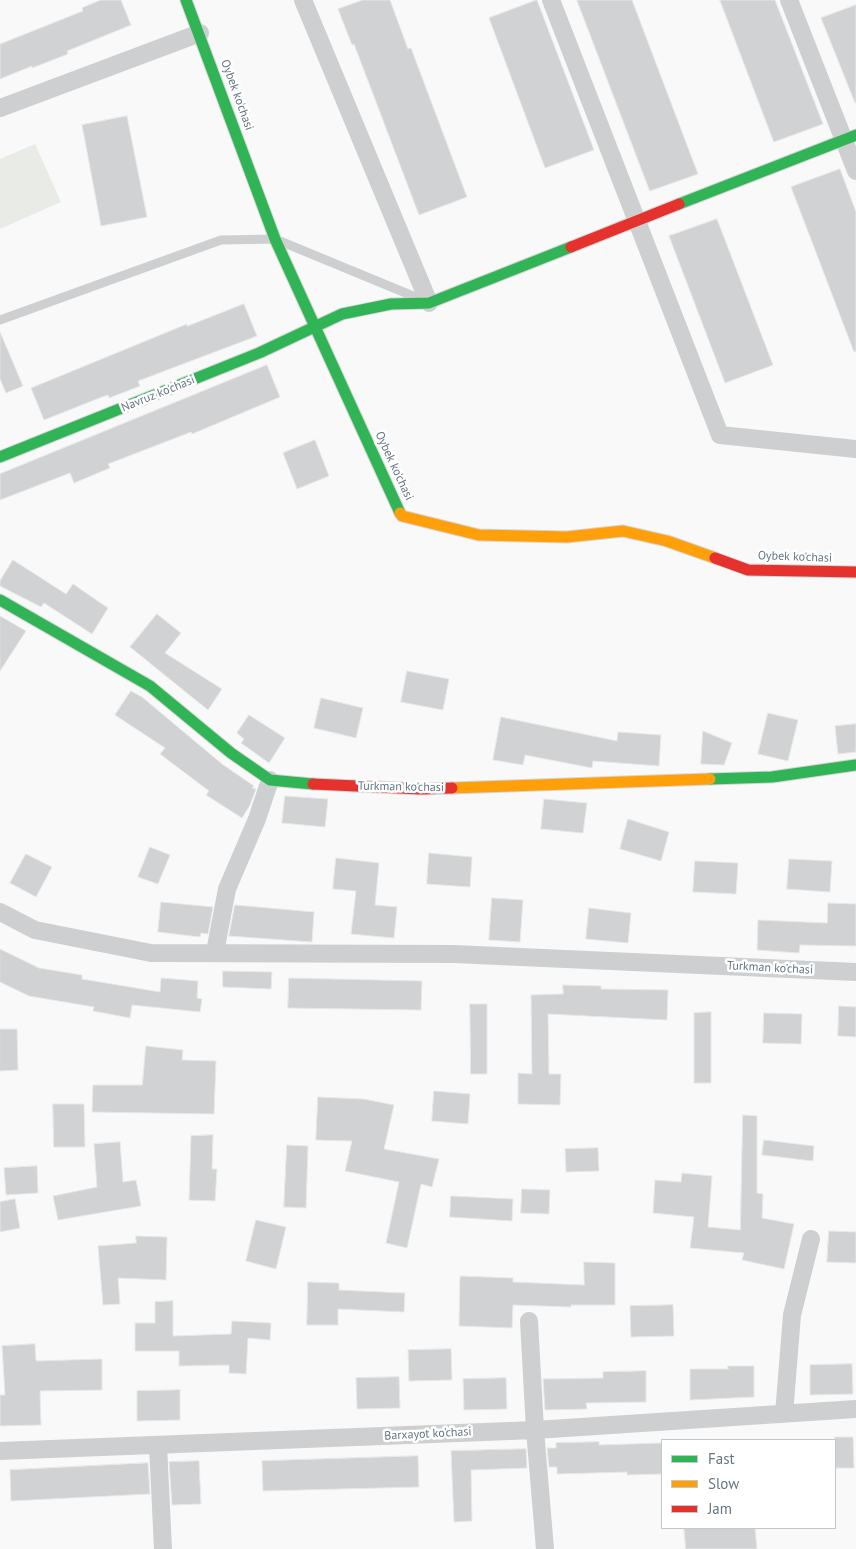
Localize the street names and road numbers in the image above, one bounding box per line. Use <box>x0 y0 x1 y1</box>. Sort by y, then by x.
street label: Oybek ko'chasi <box>218 58 256 132</box>
street label: Navruz ko'chasi <box>119 373 197 415</box>
street label: Oybek ko'chasi <box>372 429 416 503</box>
street label: Oybek ko'chasi <box>758 549 832 565</box>
street label: Turkman ko'chasi <box>358 779 444 795</box>
street label: Turkman ko'chasi <box>727 959 813 977</box>
street label: Barxayot ko'chasi <box>384 1425 472 1443</box>

